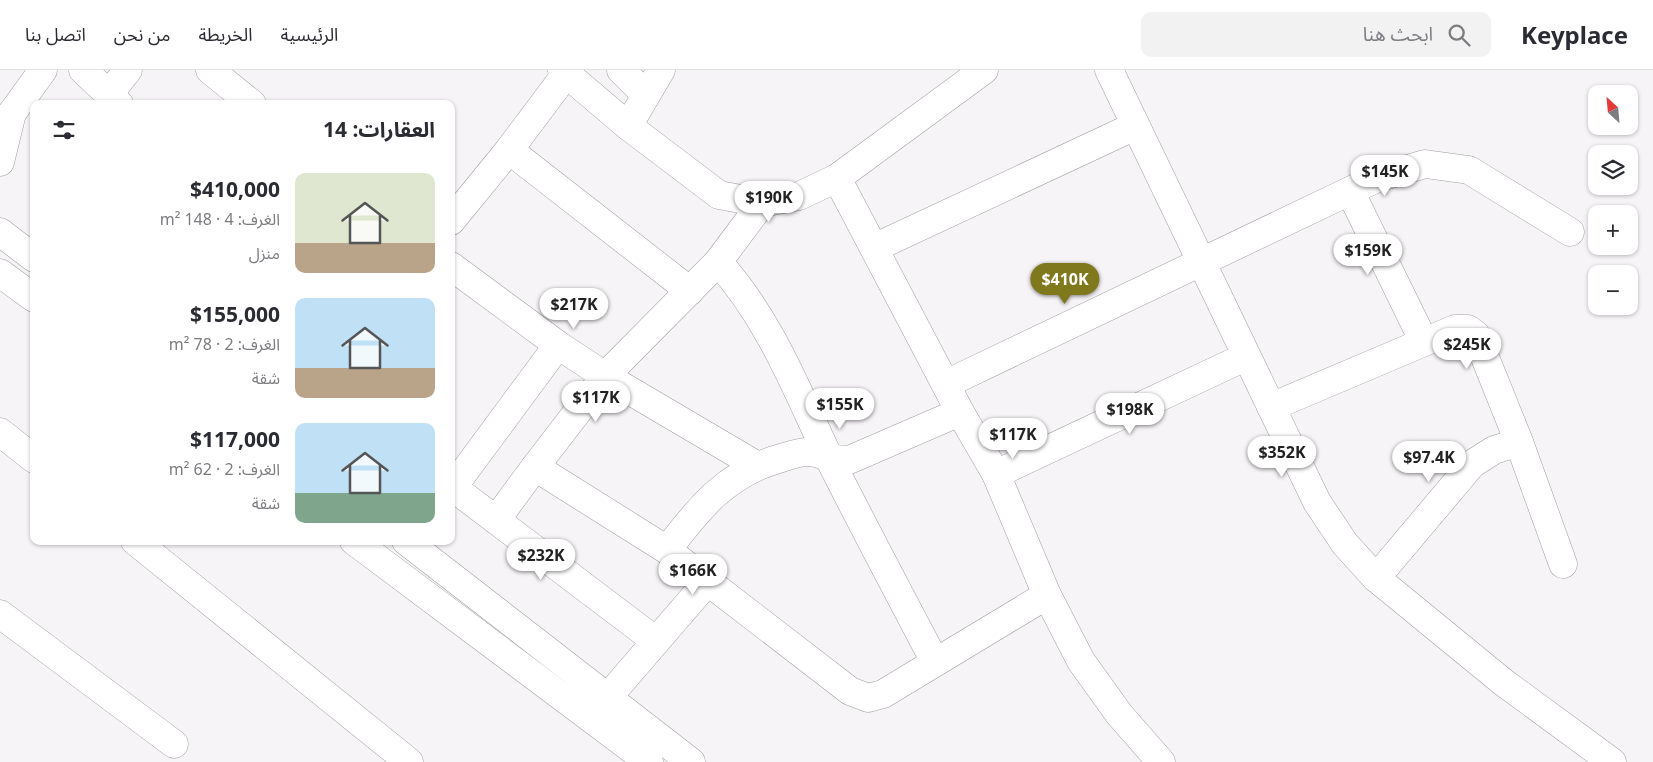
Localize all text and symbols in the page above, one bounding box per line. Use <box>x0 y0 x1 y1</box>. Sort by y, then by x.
search box <box>1141 12 1491 57</box>
text: Keyplace <box>1521 18 1628 51</box>
text: ابحث هنا <box>1363 21 1433 47</box>
icon: search <box>1445 21 1473 49</box>
text: اتصل بنا <box>25 22 86 46</box>
text: من نحن <box>114 22 171 46</box>
text: الخريطة <box>199 22 252 46</box>
text: الرئيسية <box>280 22 338 46</box>
north arrow <box>1588 85 1638 135</box>
map controls <box>1588 85 1638 315</box>
text: العقارات: 14 <box>323 115 435 143</box>
icon: filters <box>50 116 78 144</box>
button: layers <box>1588 145 1638 195</box>
pin: $145K <box>1350 154 1420 197</box>
text: $145K <box>1361 160 1409 182</box>
text: $410,000 <box>190 175 280 203</box>
pin: $190K <box>734 180 804 223</box>
text: $190K <box>745 186 793 208</box>
icon: home <box>335 193 395 253</box>
button: + <box>1588 205 1638 255</box>
text: الغرف: 4 · 148 m² <box>160 208 280 230</box>
pin: $159K <box>1333 234 1403 276</box>
text: $159K <box>1344 239 1392 261</box>
text: منزل <box>249 242 280 264</box>
pin: $410K <box>1030 262 1100 305</box>
button: − <box>1588 265 1638 315</box>
text: $410K <box>1041 268 1089 290</box>
pin: $217K <box>539 288 609 330</box>
text: $217K <box>550 293 598 315</box>
text: $155,000 <box>190 300 280 328</box>
icon: home <box>335 318 395 378</box>
pin: $245K <box>1432 328 1502 370</box>
text: الغرف: 2 · 78 m² <box>169 333 280 355</box>
text: $245K <box>1443 333 1491 355</box>
text: شقة <box>252 367 280 389</box>
pin: $117K <box>561 380 631 423</box>
text: $117K <box>572 386 620 408</box>
pin: $155K <box>805 388 875 430</box>
pin: $198K <box>1095 392 1165 435</box>
text: $155K <box>816 393 864 415</box>
text: $198K <box>1106 398 1154 420</box>
pin: $117K <box>978 418 1048 460</box>
text: $117K <box>989 423 1037 445</box>
text: $117,000 <box>190 425 280 453</box>
pin: $352K <box>1247 436 1317 478</box>
pin: $97.4K <box>1388 440 1470 483</box>
text: $352K <box>1258 441 1306 463</box>
icon: home <box>335 443 395 503</box>
text: $97.4K <box>1403 446 1455 468</box>
text: الغرف: 2 · 62 m² <box>169 458 280 480</box>
text: شقة <box>252 492 280 514</box>
pin: $232K <box>506 538 576 581</box>
text: $232K <box>517 544 565 566</box>
pin: $166K <box>658 554 728 596</box>
text: $166K <box>669 559 717 581</box>

